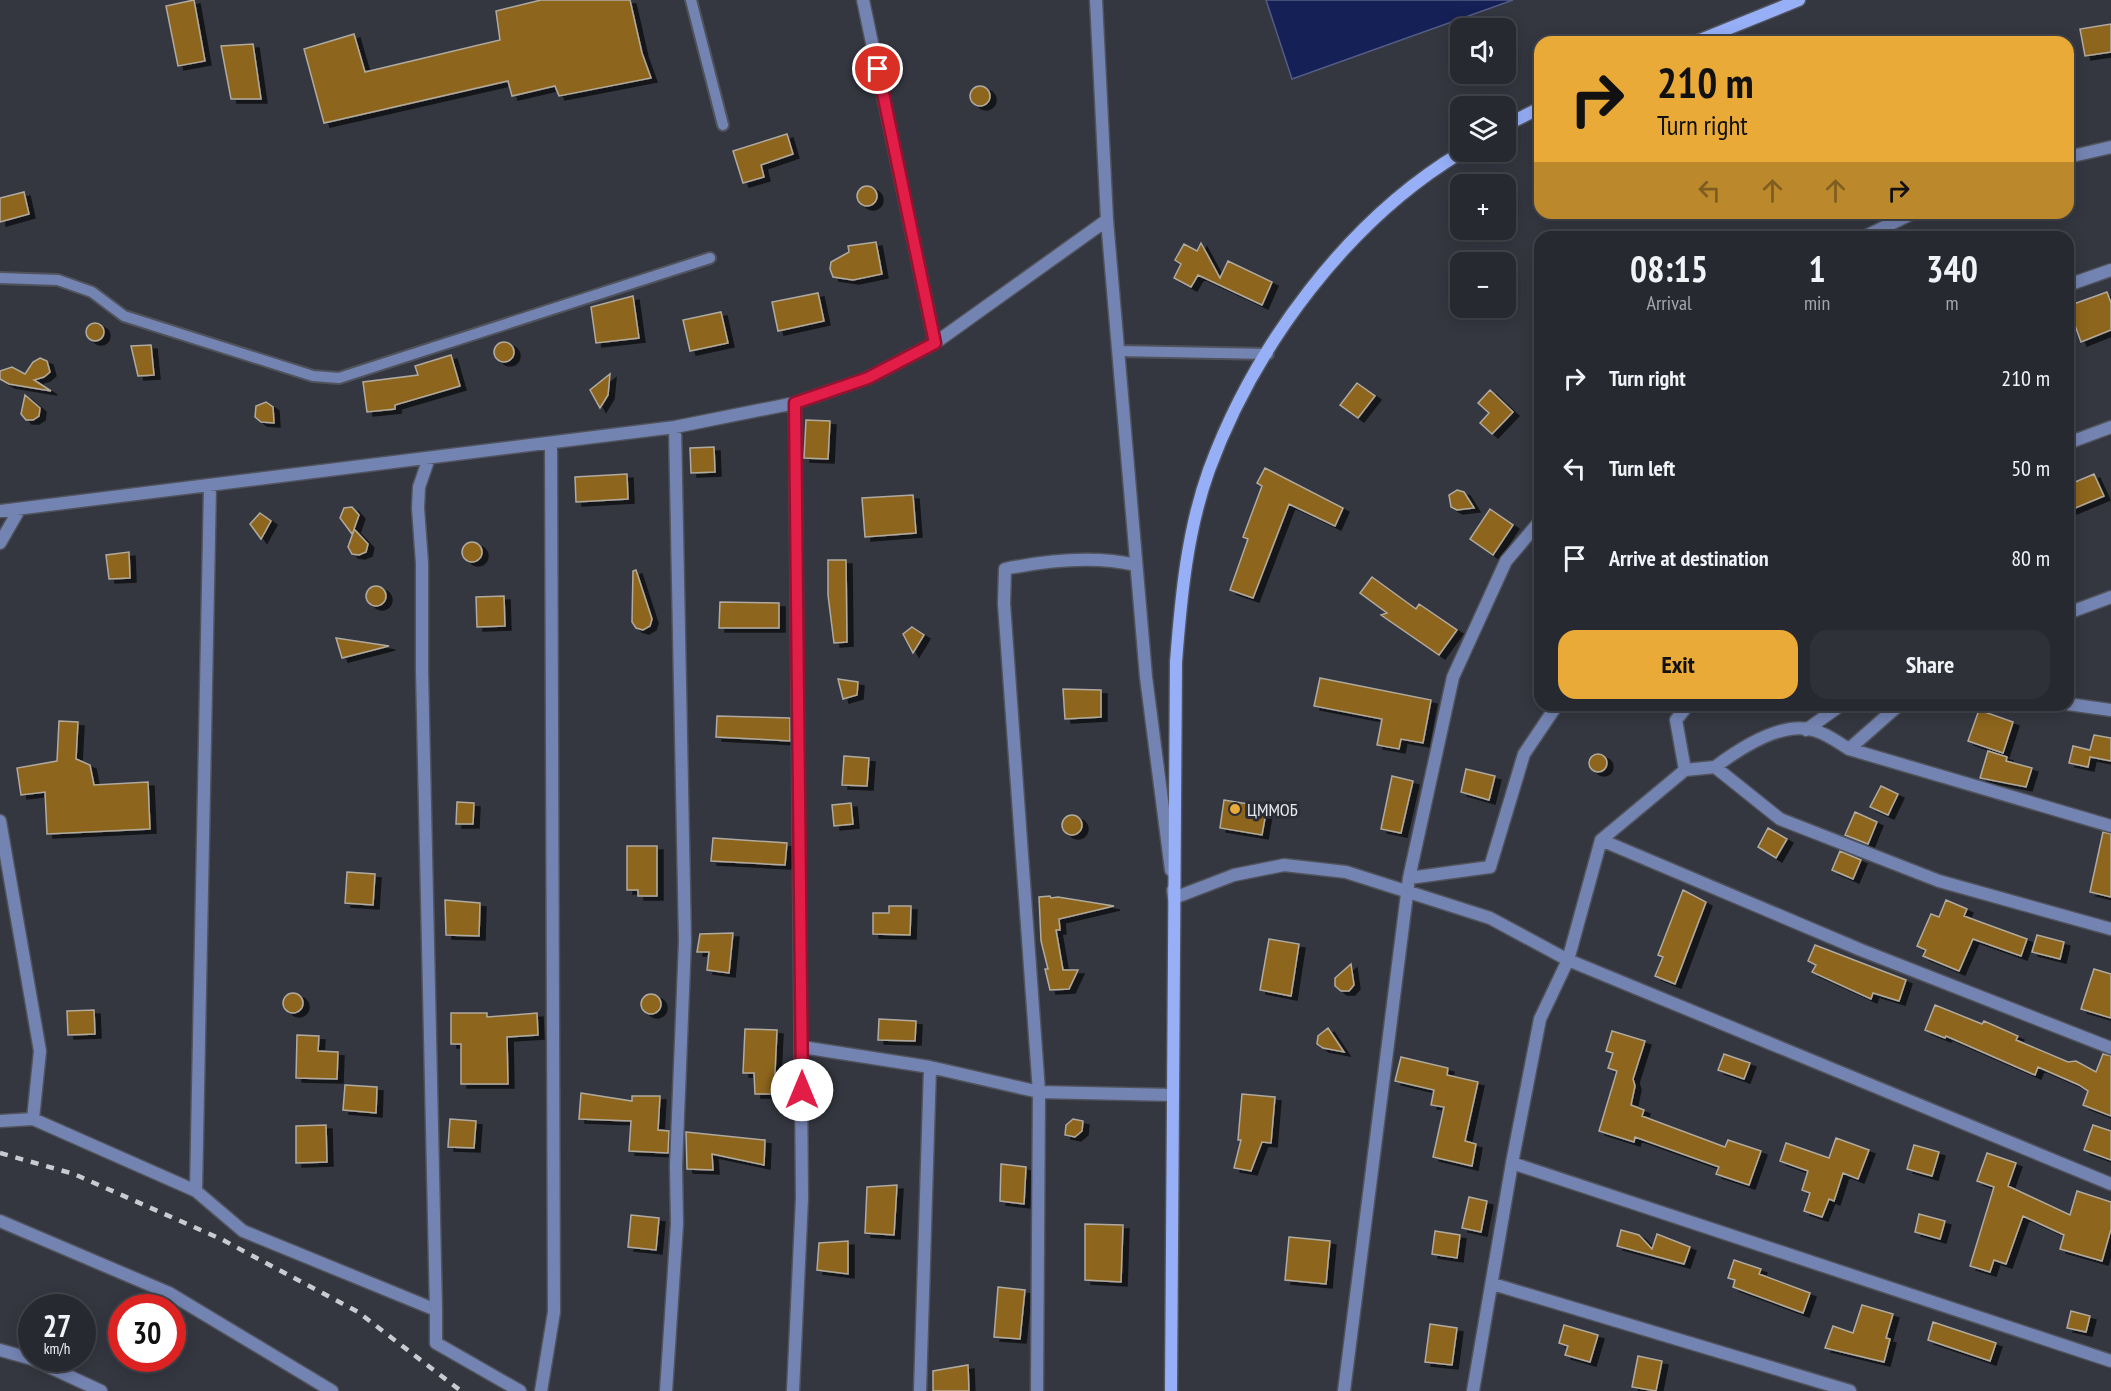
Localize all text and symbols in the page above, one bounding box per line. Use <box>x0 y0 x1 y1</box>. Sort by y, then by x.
map controls <box>1450 18 1516 318</box>
button: sound <box>1450 18 1516 84</box>
pin <box>852 43 903 94</box>
icon: arrive <box>861 52 894 85</box>
text: 210 m <box>1657 55 1754 110</box>
icon: right <box>1558 60 1636 138</box>
button: layers <box>1450 96 1516 162</box>
text: Turn right <box>1657 108 1748 142</box>
button: + <box>1450 174 1516 240</box>
icon: left <box>1693 174 1726 207</box>
icon: ahead <box>1756 174 1789 207</box>
icon: ahead <box>1819 174 1852 207</box>
icon: right <box>1882 174 1915 207</box>
text: 08:15 <box>1630 245 1708 292</box>
text: 1 <box>1808 245 1826 292</box>
text: 340 <box>1926 245 1978 292</box>
button: − <box>1450 252 1516 318</box>
text: Arrival <box>1646 290 1692 316</box>
text: min <box>1804 290 1830 316</box>
text: m <box>1946 290 1959 316</box>
icon: right <box>1558 362 1591 395</box>
text: Turn right <box>1609 364 1686 392</box>
text: 210 m <box>2001 364 2050 392</box>
icon: left <box>1558 452 1591 485</box>
text: Turn left <box>1609 454 1675 482</box>
text: 50 m <box>2011 454 2050 482</box>
icon: arrive <box>1558 542 1591 575</box>
text: Arrive at destination <box>1609 544 1769 572</box>
text: 80 m <box>2011 544 2050 572</box>
button: Exit <box>1558 630 1798 699</box>
button: Share <box>1810 630 2050 699</box>
place label: ЦММОБ <box>1247 798 1298 821</box>
marker: ЦММОБ <box>1228 802 1242 816</box>
position arrow <box>770 1058 834 1122</box>
speed limit sign: 30 <box>108 1294 186 1372</box>
text: 27 <box>43 1306 71 1345</box>
text: km/h <box>44 1339 70 1358</box>

